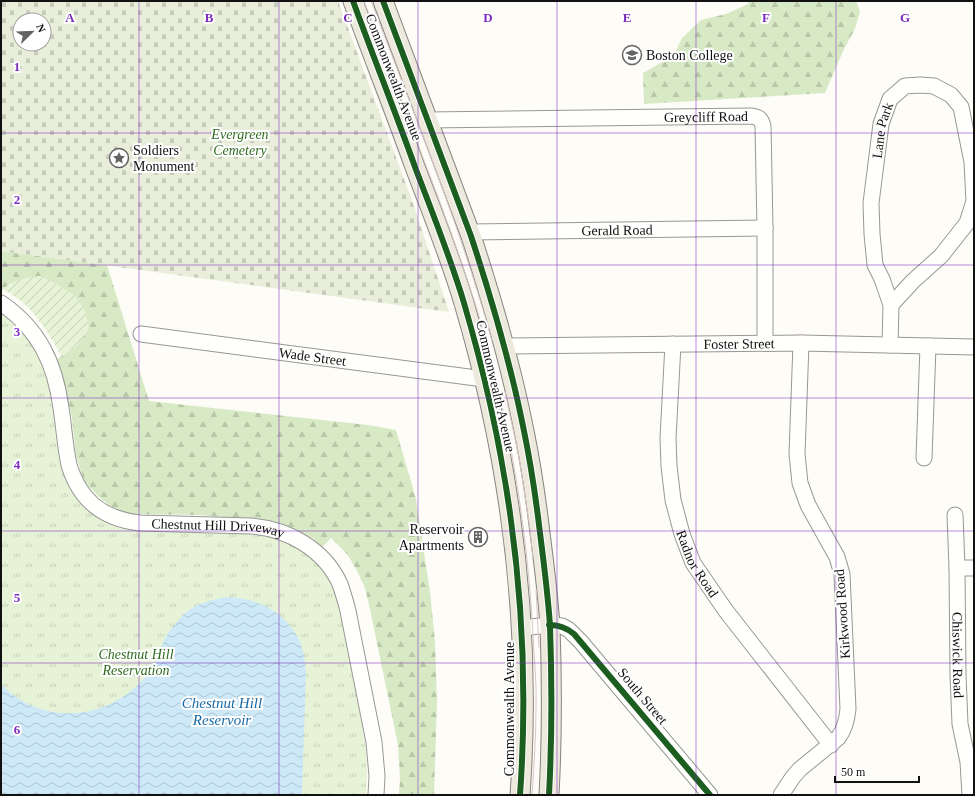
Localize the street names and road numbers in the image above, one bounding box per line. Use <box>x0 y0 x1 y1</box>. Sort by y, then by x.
street label: Commonwealth Avenue <box>362 12 425 143</box>
street label: Lane Park <box>870 100 896 159</box>
street label: Greycliff Road <box>664 109 748 125</box>
street label: Gerald Road <box>581 223 653 238</box>
street label: Commonwealth Avenue <box>473 319 518 453</box>
street label: Foster Street <box>703 336 775 352</box>
street label: Wade Street <box>278 345 347 369</box>
street label: Chestnut Hill Driveway <box>151 516 287 541</box>
street label: Radnor Road <box>673 528 721 600</box>
street label: Kirkwood Road <box>832 569 853 659</box>
street label: Chiswick Road <box>949 612 966 698</box>
street label: Commonwealth Avenue <box>502 642 517 776</box>
street label: South Street <box>615 665 671 728</box>

